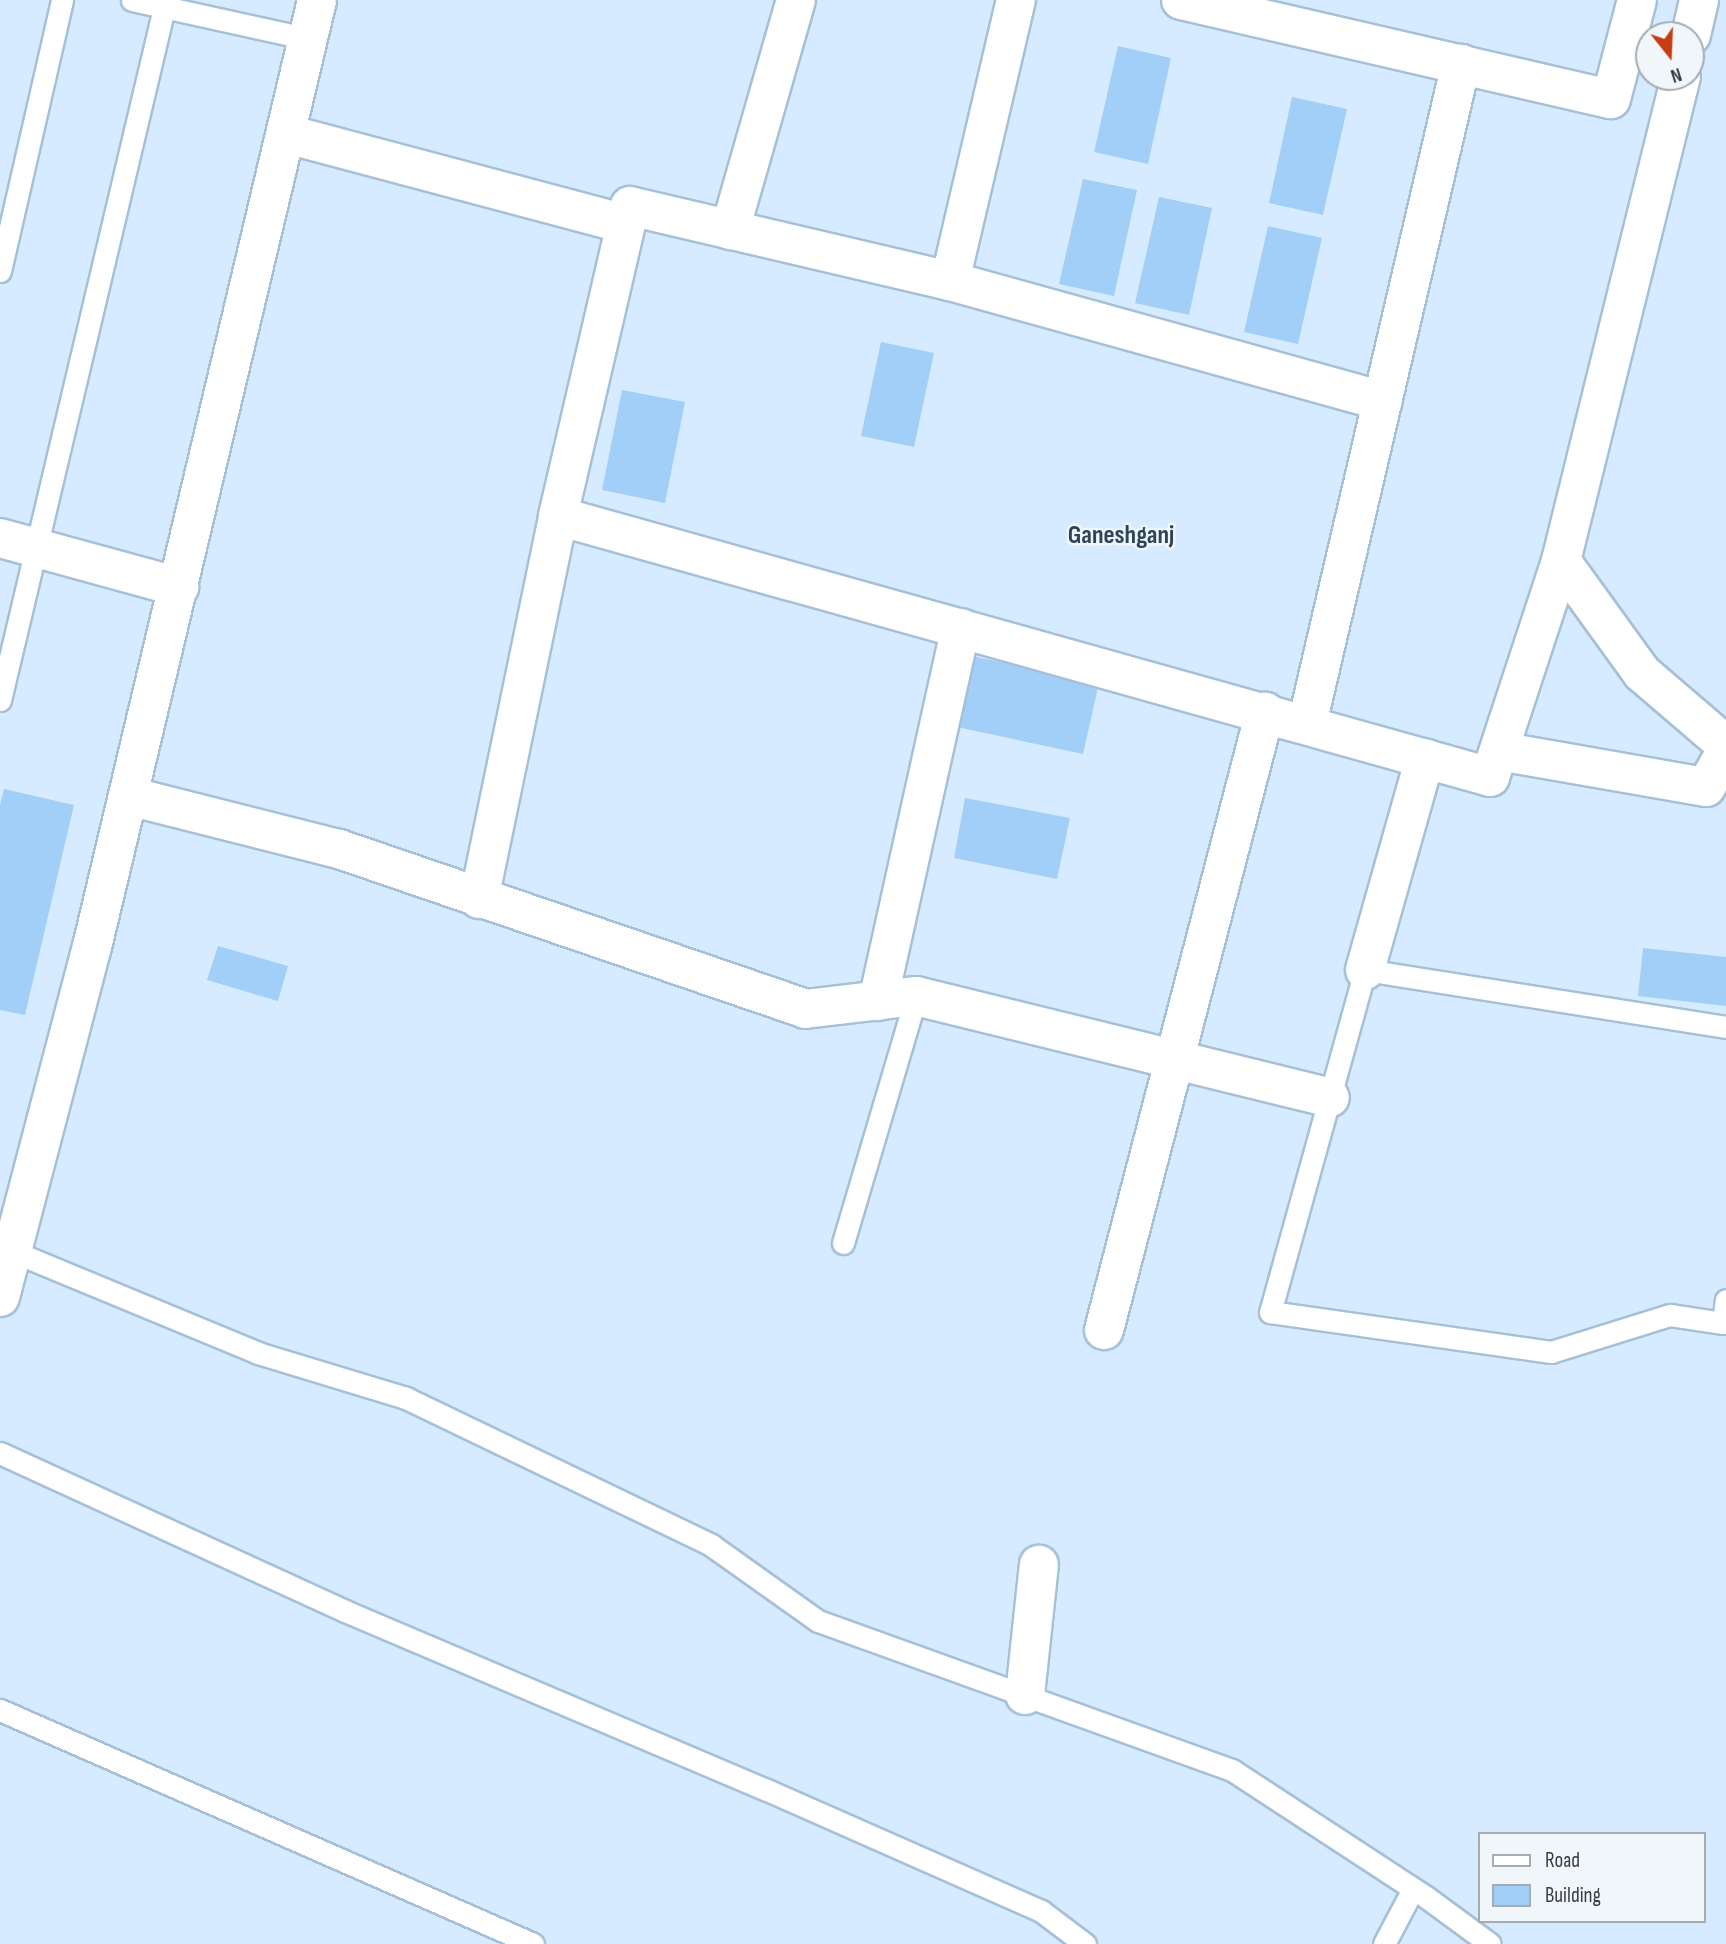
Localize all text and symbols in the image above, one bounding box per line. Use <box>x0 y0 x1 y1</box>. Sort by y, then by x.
north arrow <box>1635 21 1705 91</box>
text: N <box>1668 62 1684 87</box>
district label: Ganeshganj <box>1068 520 1174 552</box>
legend <box>1478 1832 1705 1923</box>
text: Road <box>1545 1848 1580 1873</box>
text: Building <box>1545 1883 1601 1908</box>

